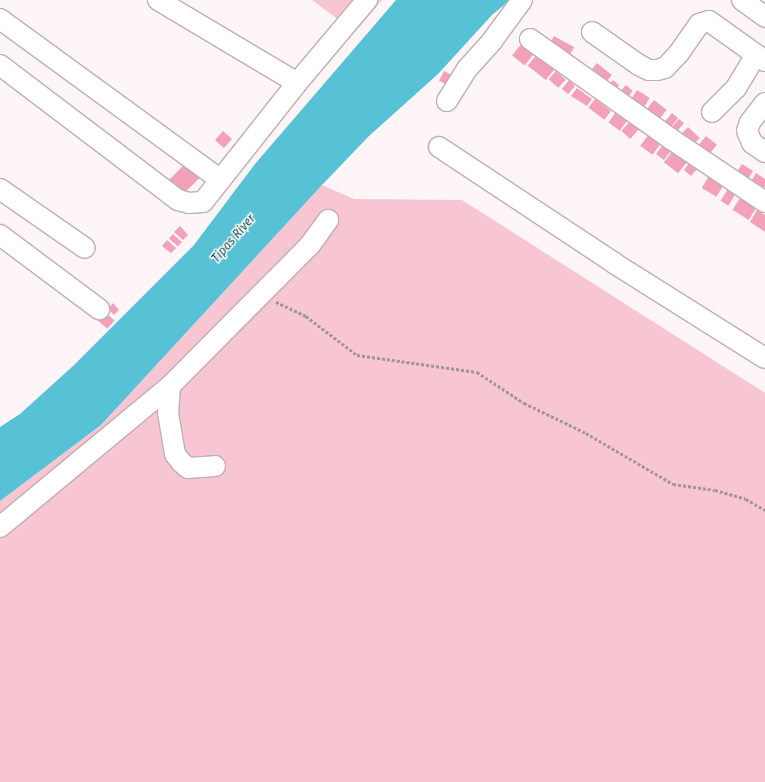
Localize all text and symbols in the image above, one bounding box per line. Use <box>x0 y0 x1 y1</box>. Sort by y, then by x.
water label: Tipas River <box>209 212 259 266</box>

